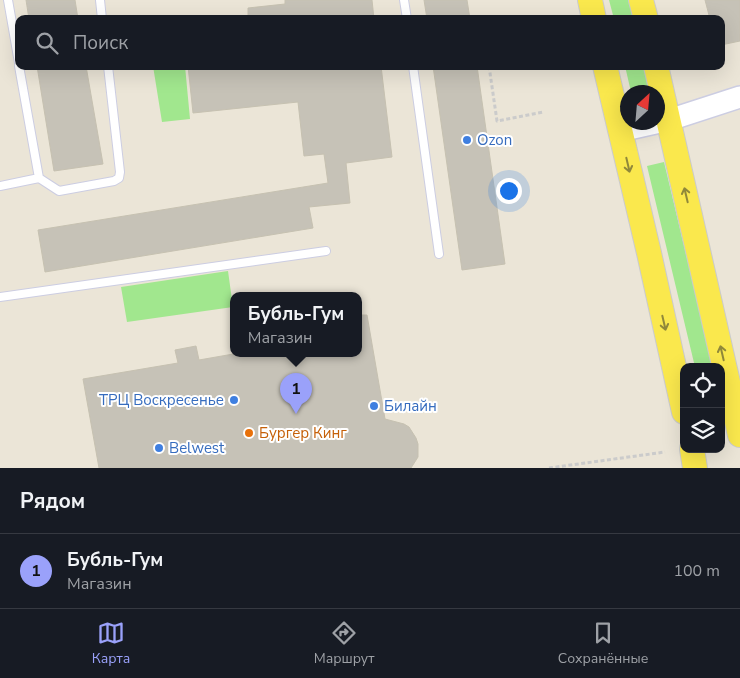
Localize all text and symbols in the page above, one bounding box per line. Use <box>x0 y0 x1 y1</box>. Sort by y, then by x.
search box <box>15 15 725 70</box>
icon: search <box>33 29 61 57</box>
text: Поиск <box>73 30 128 56</box>
north arrow <box>620 85 665 130</box>
place label: Ozon <box>477 130 512 150</box>
marker: Ozon <box>461 134 473 146</box>
one-way arrow <box>624 156 633 172</box>
your location <box>496 178 522 204</box>
one-way arrow <box>681 187 690 203</box>
popup <box>230 292 362 357</box>
text: Бубль-Гум <box>248 301 344 327</box>
one-way arrow <box>660 315 670 331</box>
text: Магазин <box>248 327 312 349</box>
one-way arrow <box>716 346 726 362</box>
map controls <box>680 363 725 453</box>
button: locate <box>680 363 725 408</box>
pin: 1 <box>280 373 312 414</box>
place label: ТРЦ Воскресенье <box>99 390 224 410</box>
marker: ТРЦ Воскресенье <box>228 394 240 406</box>
place label: Билайн <box>384 396 437 416</box>
marker: Билайн <box>368 400 380 412</box>
button: layers <box>680 408 725 453</box>
place label: Бургер Кинг <box>259 423 347 443</box>
marker: Бургер Кинг <box>243 427 255 439</box>
place label: Belwest <box>169 438 225 458</box>
marker: Belwest <box>153 442 165 454</box>
text: Рядом <box>20 487 85 515</box>
text: Бубль-Гум <box>67 547 163 573</box>
text: 1 <box>31 560 41 582</box>
text: 100 m <box>673 560 720 582</box>
text: Магазин <box>67 573 132 595</box>
tab: Карта <box>92 619 130 668</box>
tab: Маршрут <box>314 619 374 668</box>
tab: Сохранённые <box>558 619 648 668</box>

